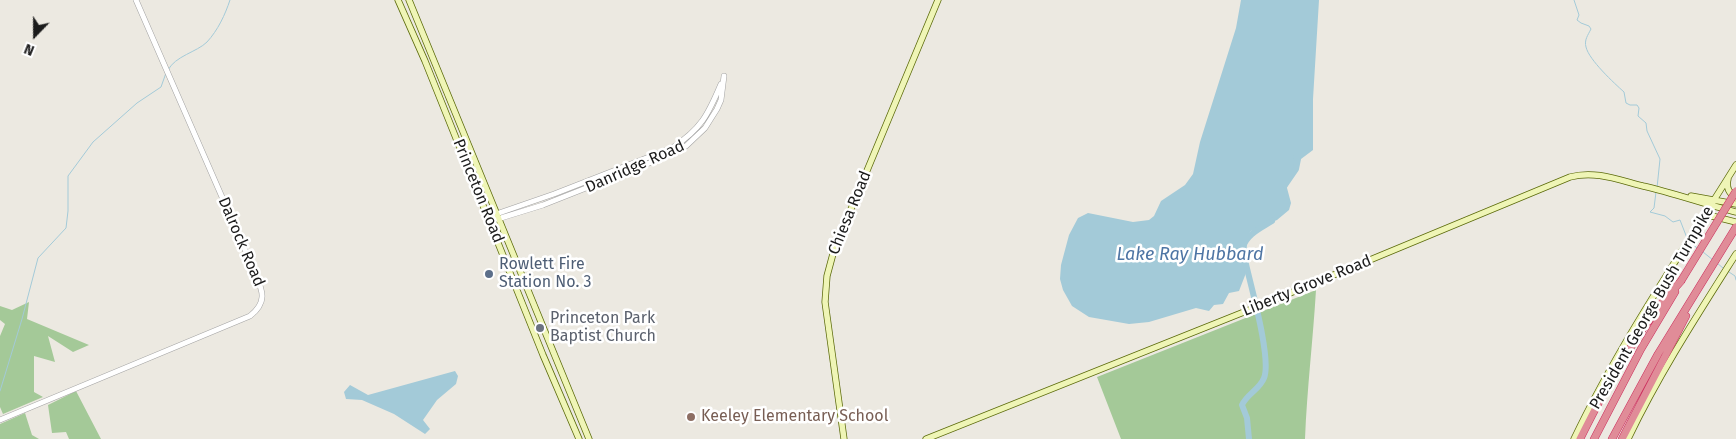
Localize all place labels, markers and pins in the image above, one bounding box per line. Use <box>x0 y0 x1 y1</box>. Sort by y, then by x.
place label: Rowlett Fire Station No. 3 <box>499 255 592 293</box>
marker: Rowlett Fire Station No. 3 <box>483 268 495 280</box>
place label: Princeton Park Baptist Church <box>550 309 656 347</box>
marker: Princeton Park Baptist Church <box>534 322 546 334</box>
place label: Keeley Elementary School <box>701 407 888 427</box>
marker: Keeley Elementary School <box>685 411 697 423</box>

